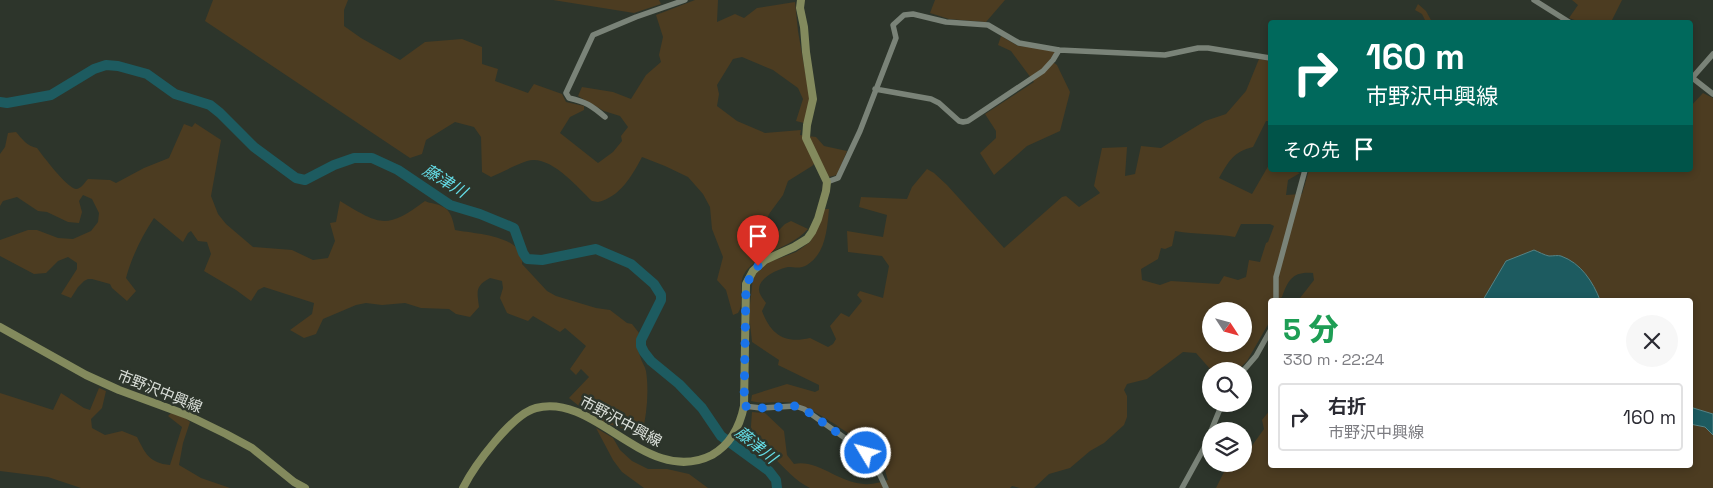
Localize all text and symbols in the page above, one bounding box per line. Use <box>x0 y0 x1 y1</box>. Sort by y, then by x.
text: 160 m <box>1366 35 1465 79</box>
icon: right <box>1283 40 1348 105</box>
text: 市野沢中興線 <box>1366 82 1498 110</box>
icon: arrive <box>1350 135 1378 163</box>
text: その先 <box>1283 138 1340 163</box>
water label: 藤津川 <box>419 160 473 203</box>
pin <box>737 215 779 266</box>
icon: arrive <box>744 222 772 250</box>
north arrow <box>1202 302 1252 352</box>
map controls <box>1202 302 1252 472</box>
text: 5 分 <box>1283 310 1339 349</box>
button: close <box>1626 315 1678 367</box>
text: 330 m · 22:24 <box>1283 349 1384 370</box>
button: search <box>1202 362 1252 412</box>
street label: 市野沢中興線 <box>115 365 205 417</box>
street label: 市野沢中興線 <box>577 391 665 451</box>
text: 右折 <box>1328 394 1366 419</box>
icon: right <box>1285 403 1313 431</box>
text: 160 m <box>1623 405 1676 430</box>
water label: 藤津川 <box>731 422 783 470</box>
button: layers <box>1202 422 1252 472</box>
text: 市野沢中興線 <box>1328 422 1424 443</box>
position arrow <box>839 426 891 478</box>

